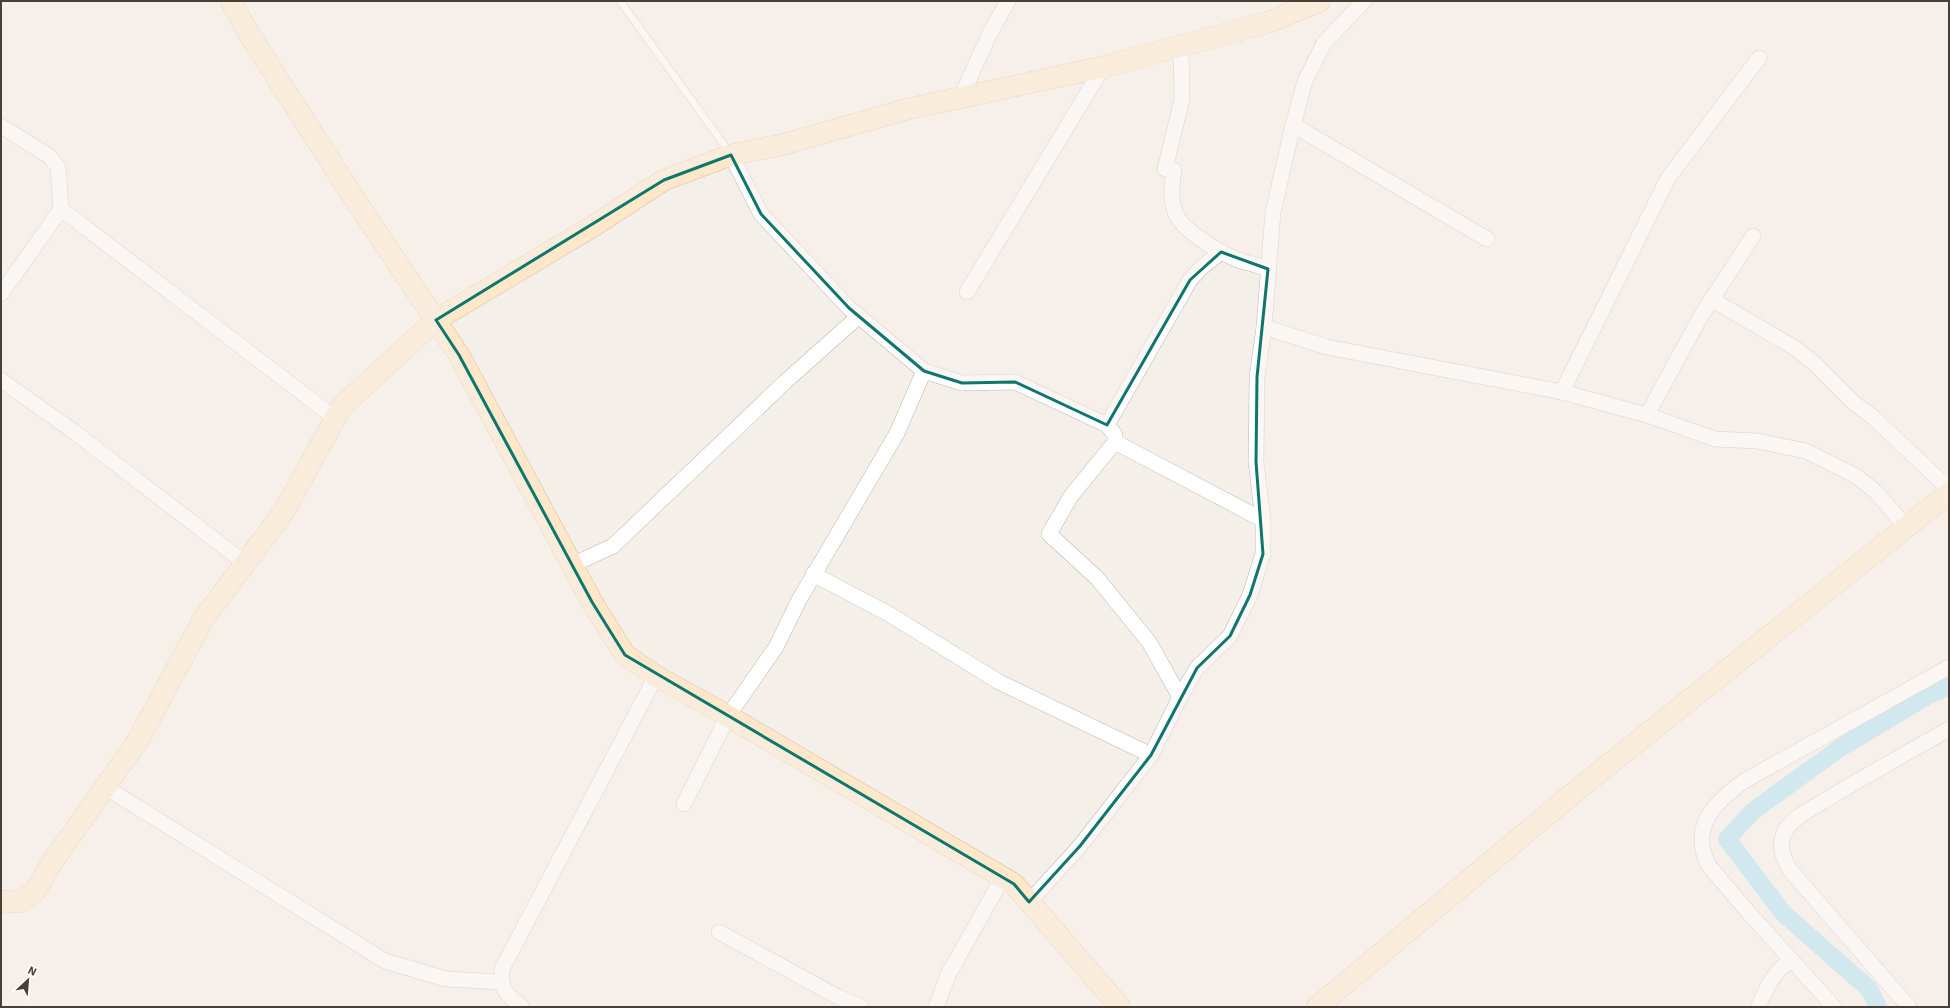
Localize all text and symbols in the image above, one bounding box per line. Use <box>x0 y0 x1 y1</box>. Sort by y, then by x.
north arrow <box>8 960 48 1000</box>
text: N <box>26 963 39 979</box>

